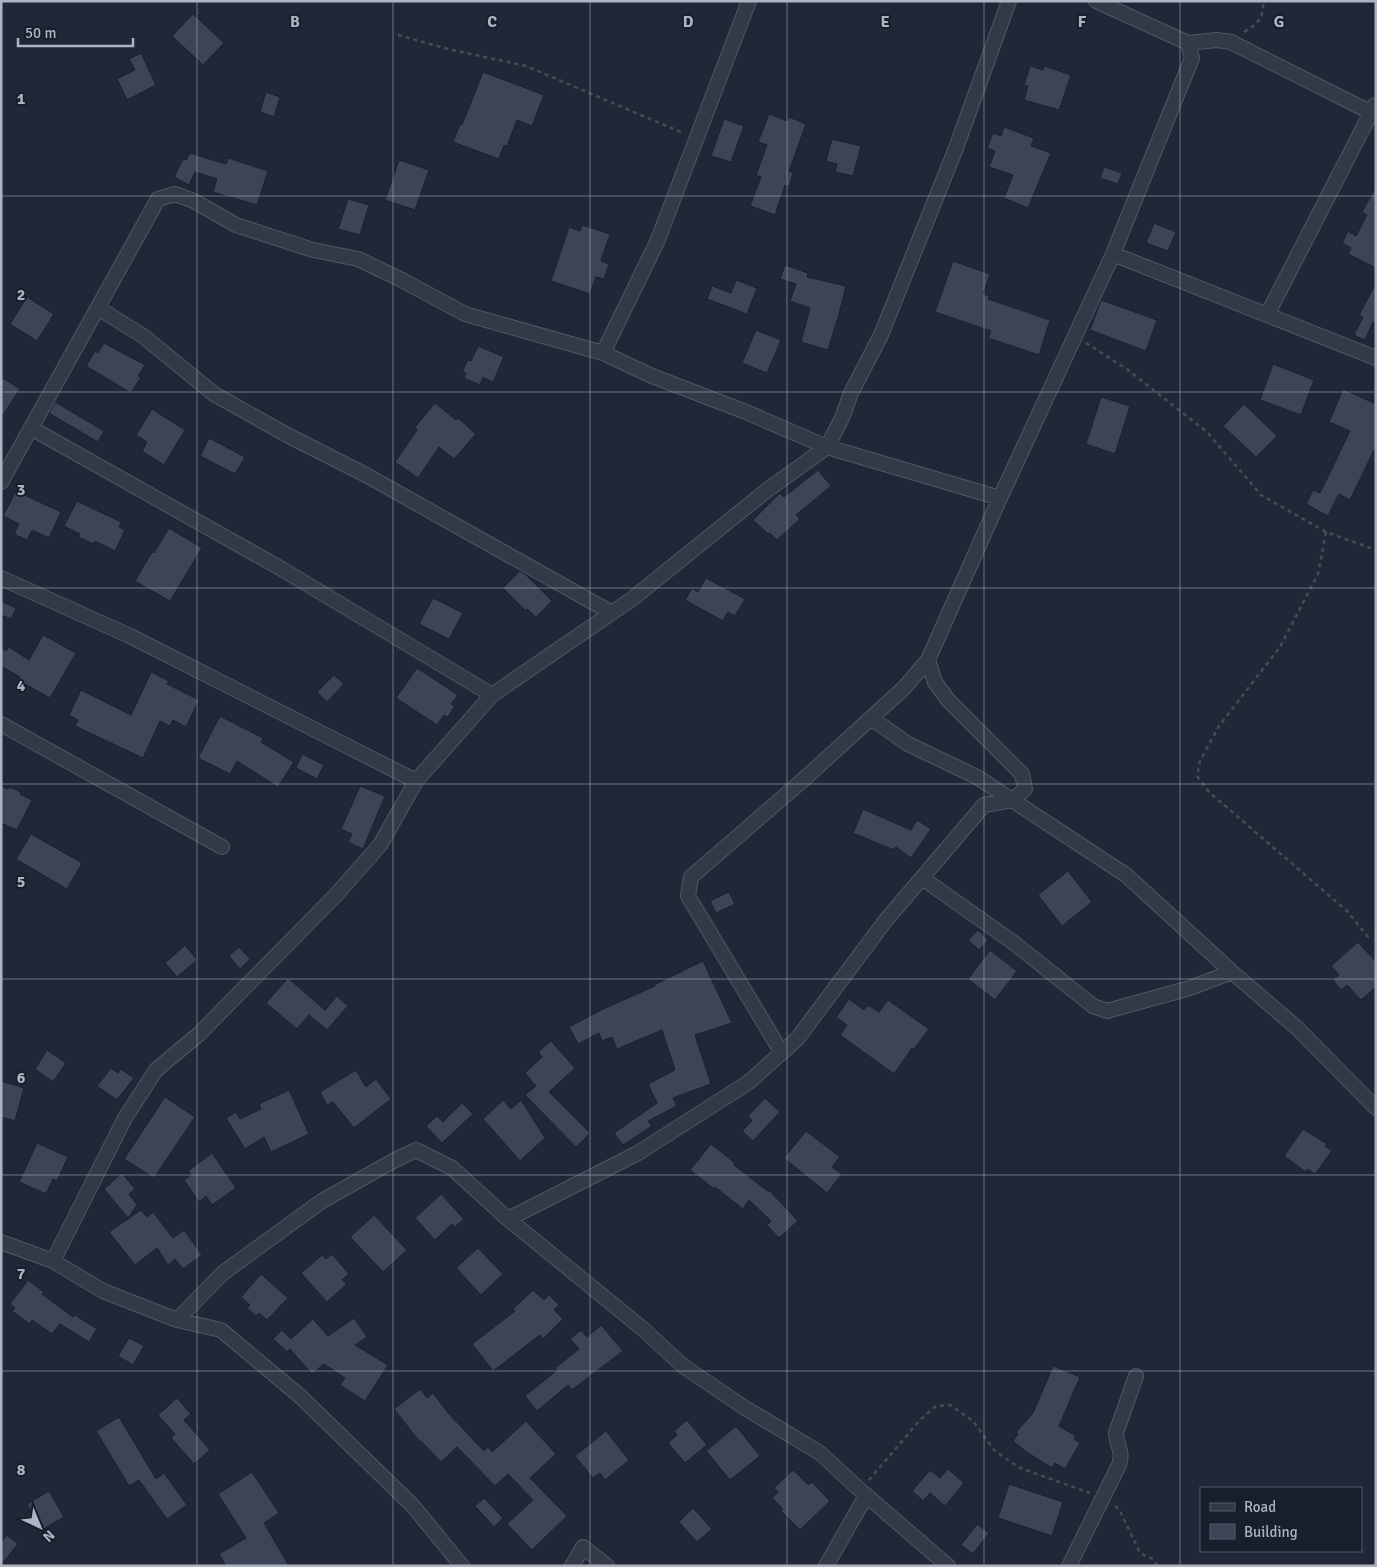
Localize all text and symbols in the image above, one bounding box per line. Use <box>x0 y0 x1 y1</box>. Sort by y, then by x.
text: B <box>290 12 300 32</box>
text: C <box>487 12 497 32</box>
text: D <box>683 12 694 32</box>
text: E <box>880 12 890 32</box>
text: F <box>1078 12 1087 32</box>
text: G <box>1274 12 1284 32</box>
scale bar <box>18 15 132 47</box>
text: 50 m <box>25 24 56 42</box>
text: 1 <box>17 89 26 109</box>
text: 2 <box>17 285 25 305</box>
text: 3 <box>17 480 25 500</box>
text: 4 <box>17 676 26 696</box>
text: 5 <box>17 872 25 892</box>
text: 6 <box>17 1068 26 1088</box>
text: 7 <box>17 1264 26 1284</box>
text: 8 <box>17 1460 26 1480</box>
legend <box>1200 1487 1362 1552</box>
text: Road <box>1244 1498 1276 1516</box>
north arrow <box>15 1502 65 1552</box>
text: Building <box>1244 1523 1298 1541</box>
text: N <box>39 1526 58 1545</box>

